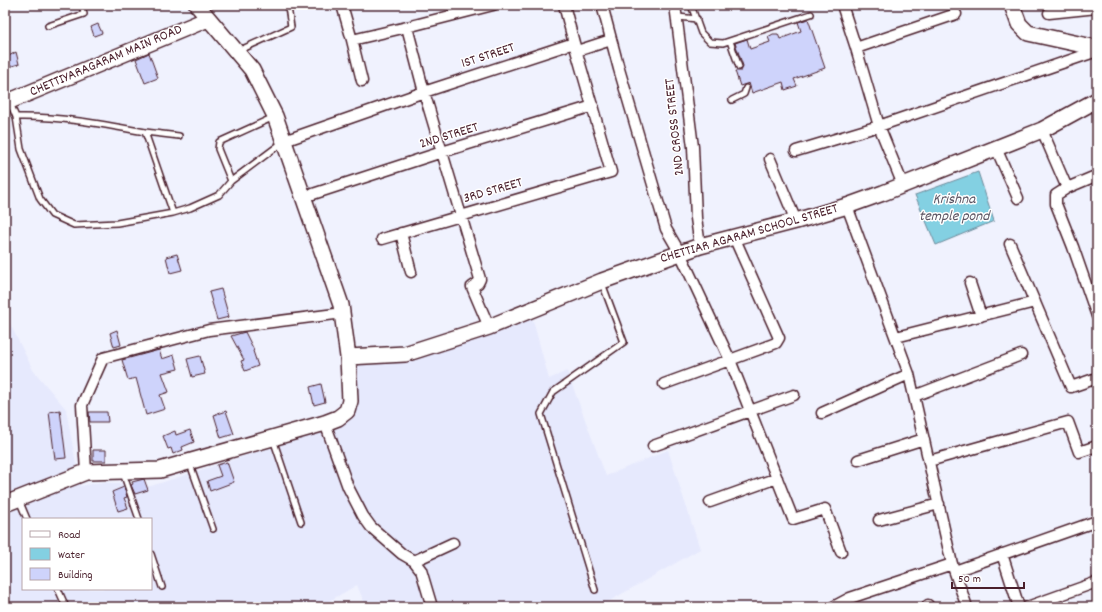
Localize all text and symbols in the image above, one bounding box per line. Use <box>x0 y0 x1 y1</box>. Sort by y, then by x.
street label: CHETTIYARAGARAM MAIN ROAD <box>27 20 185 102</box>
street label: 1ST STREET <box>459 38 518 74</box>
street label: 2ND CROSS STREET <box>660 77 690 177</box>
street label: 2ND STREET <box>417 117 481 154</box>
street label: 3RD STREET <box>461 173 525 209</box>
water label: Krishna temple pond <box>919 189 991 228</box>
street label: CHETTIAR AGARAM SCHOOL STREET <box>658 199 841 269</box>
legend <box>22 518 152 590</box>
text: Road <box>58 527 80 544</box>
text: Water <box>58 547 85 564</box>
scale bar <box>952 564 1024 590</box>
text: Building <box>58 567 93 584</box>
text: 50 m <box>958 571 981 588</box>

